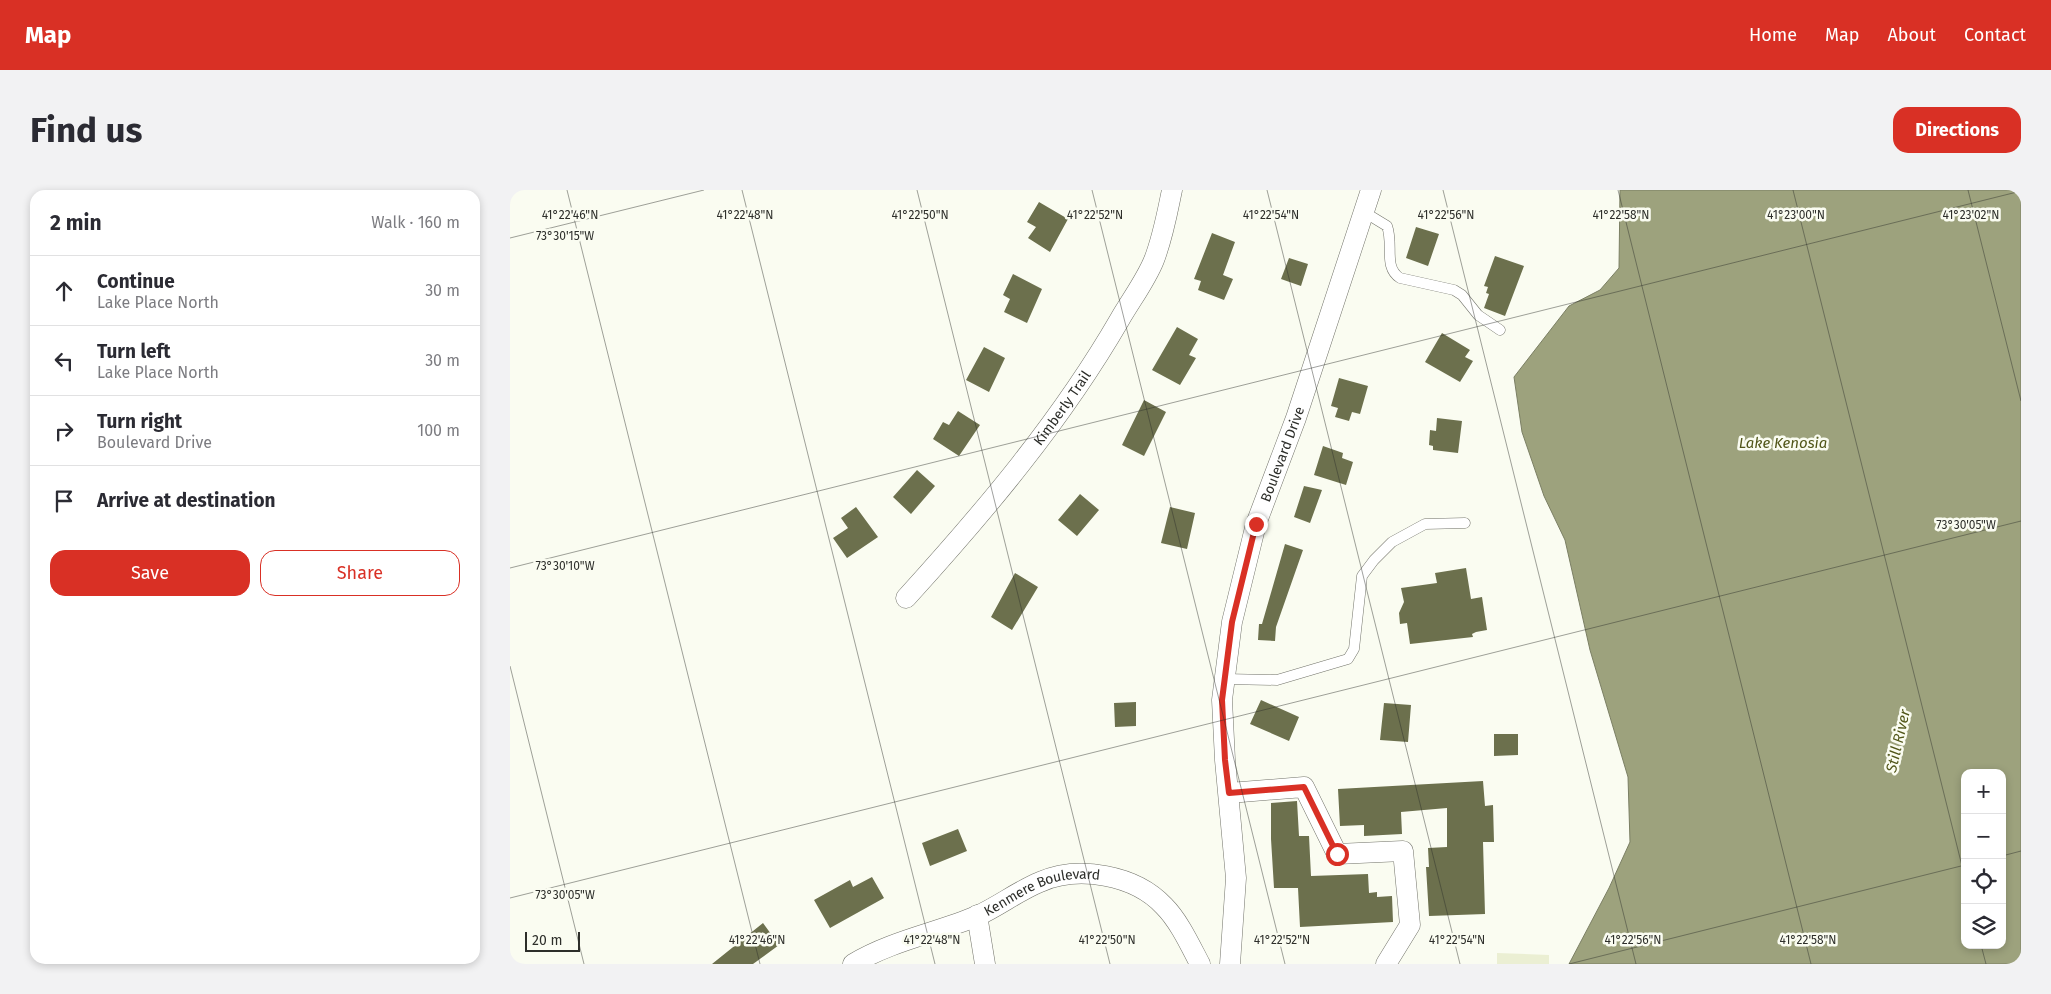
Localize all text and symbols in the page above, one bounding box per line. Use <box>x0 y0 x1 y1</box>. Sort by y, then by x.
text: Map <box>25 21 71 49</box>
text: Home <box>1749 24 1797 46</box>
text: Map <box>1825 24 1859 46</box>
text: About <box>1887 24 1936 46</box>
text: Contact <box>1964 24 2026 46</box>
button: Directions <box>1893 107 2021 153</box>
text: Find us <box>30 109 142 151</box>
text: 41°22'46"N <box>542 208 598 222</box>
text: 41°22'48"N <box>717 208 774 222</box>
text: 41°22'50"N <box>891 208 949 222</box>
text: 41°22'52"N <box>1067 208 1123 222</box>
text: 41°22'54"N <box>1243 208 1299 222</box>
text: 41°22'56"N <box>1418 208 1474 222</box>
text: 41°22'58"N <box>1592 208 1650 222</box>
text: 41°23'00"N <box>1767 208 1825 222</box>
text: 41°23'02"N <box>1942 208 2000 222</box>
text: 2 min <box>50 210 102 236</box>
text: Walk · 160 m <box>371 213 460 232</box>
text: 73°30'15"W <box>536 229 594 243</box>
text: Continue <box>97 270 175 293</box>
icon: ahead <box>50 277 78 305</box>
text: 30 m <box>425 281 460 300</box>
text: Lake Place North <box>97 293 219 312</box>
text: Turn left <box>97 340 171 363</box>
icon: left <box>50 347 78 375</box>
text: 30 m <box>425 351 460 370</box>
text: Lake Place North <box>97 363 219 382</box>
street label: Kimberly Trail <box>1030 367 1094 449</box>
street label: Boulevard Drive <box>1257 404 1308 504</box>
text: Turn right <box>97 410 182 433</box>
icon: right <box>50 417 78 445</box>
text: 100 m <box>417 421 460 440</box>
text: Boulevard Drive <box>97 433 212 452</box>
water label: Lake Kenosia <box>1739 434 1827 452</box>
icon: arrive <box>50 487 78 515</box>
text: Arrive at destination <box>97 489 276 512</box>
route end <box>1245 513 1268 536</box>
text: 73°30'05"W <box>1936 518 1996 532</box>
button: Save <box>50 550 250 596</box>
button: Share <box>260 550 460 596</box>
text: 73°30'10"W <box>535 559 595 573</box>
water label: Still River <box>1882 707 1914 775</box>
map controls <box>1961 769 2006 949</box>
button: + <box>1961 769 2006 814</box>
button: − <box>1961 814 2006 859</box>
route start <box>1326 843 1349 866</box>
button: locate <box>1961 859 2006 904</box>
street label: Kenmere Boulevard <box>981 865 1101 920</box>
text: 73°30'05"W <box>535 888 595 902</box>
button: layers <box>1961 904 2006 949</box>
scale bar <box>525 929 580 952</box>
text: 20 m <box>532 932 562 949</box>
text: 41°22'46"N <box>729 933 785 947</box>
text: 41°22'48"N <box>904 933 961 947</box>
text: 41°22'50"N <box>1078 933 1136 947</box>
text: 41°22'52"N <box>1254 933 1310 947</box>
text: 41°22'54"N <box>1429 933 1485 947</box>
text: 41°22'56"N <box>1605 933 1661 947</box>
text: 41°22'58"N <box>1779 933 1837 947</box>

